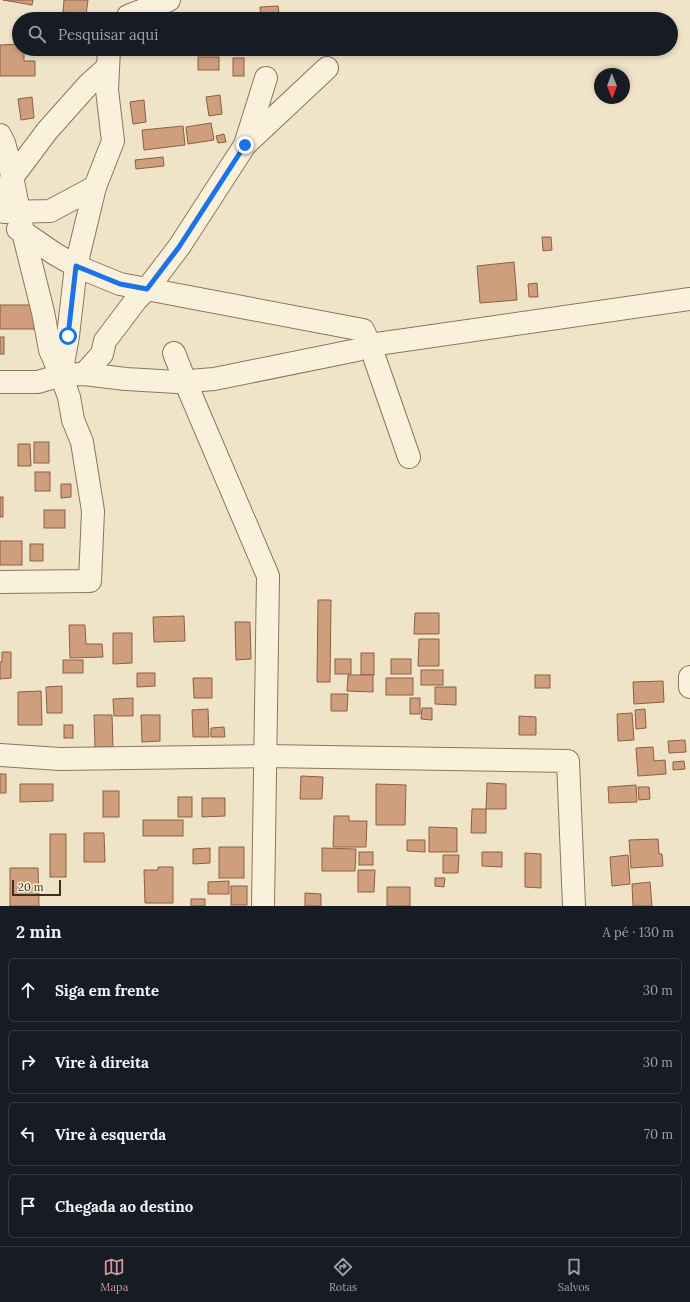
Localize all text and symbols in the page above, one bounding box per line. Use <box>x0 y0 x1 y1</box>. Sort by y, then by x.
search box <box>12 12 678 56</box>
icon: search <box>26 23 48 45</box>
text: Pesquisar aqui <box>58 25 158 44</box>
north arrow <box>594 68 630 104</box>
route end <box>236 136 254 154</box>
route start <box>59 327 77 345</box>
scale bar <box>12 878 61 897</box>
text: 20 m <box>18 880 43 894</box>
text: 2 min <box>16 921 62 943</box>
text: A pé · 130 m <box>602 924 674 941</box>
icon: ahead <box>17 979 39 1001</box>
text: Siga em frente <box>55 981 159 1000</box>
text: 30 m <box>643 982 673 999</box>
icon: right <box>17 1051 39 1073</box>
text: Vire à direita <box>55 1053 149 1072</box>
text: 30 m <box>643 1054 673 1071</box>
icon: left <box>17 1123 39 1145</box>
text: Vire à esquerda <box>55 1125 166 1144</box>
text: 70 m <box>644 1126 673 1143</box>
icon: arrive <box>17 1195 39 1217</box>
text: Chegada ao destino <box>55 1197 193 1216</box>
tab: Mapa <box>100 1256 128 1294</box>
tab: Rotas <box>329 1256 357 1294</box>
tab: Salvos <box>558 1256 590 1294</box>

